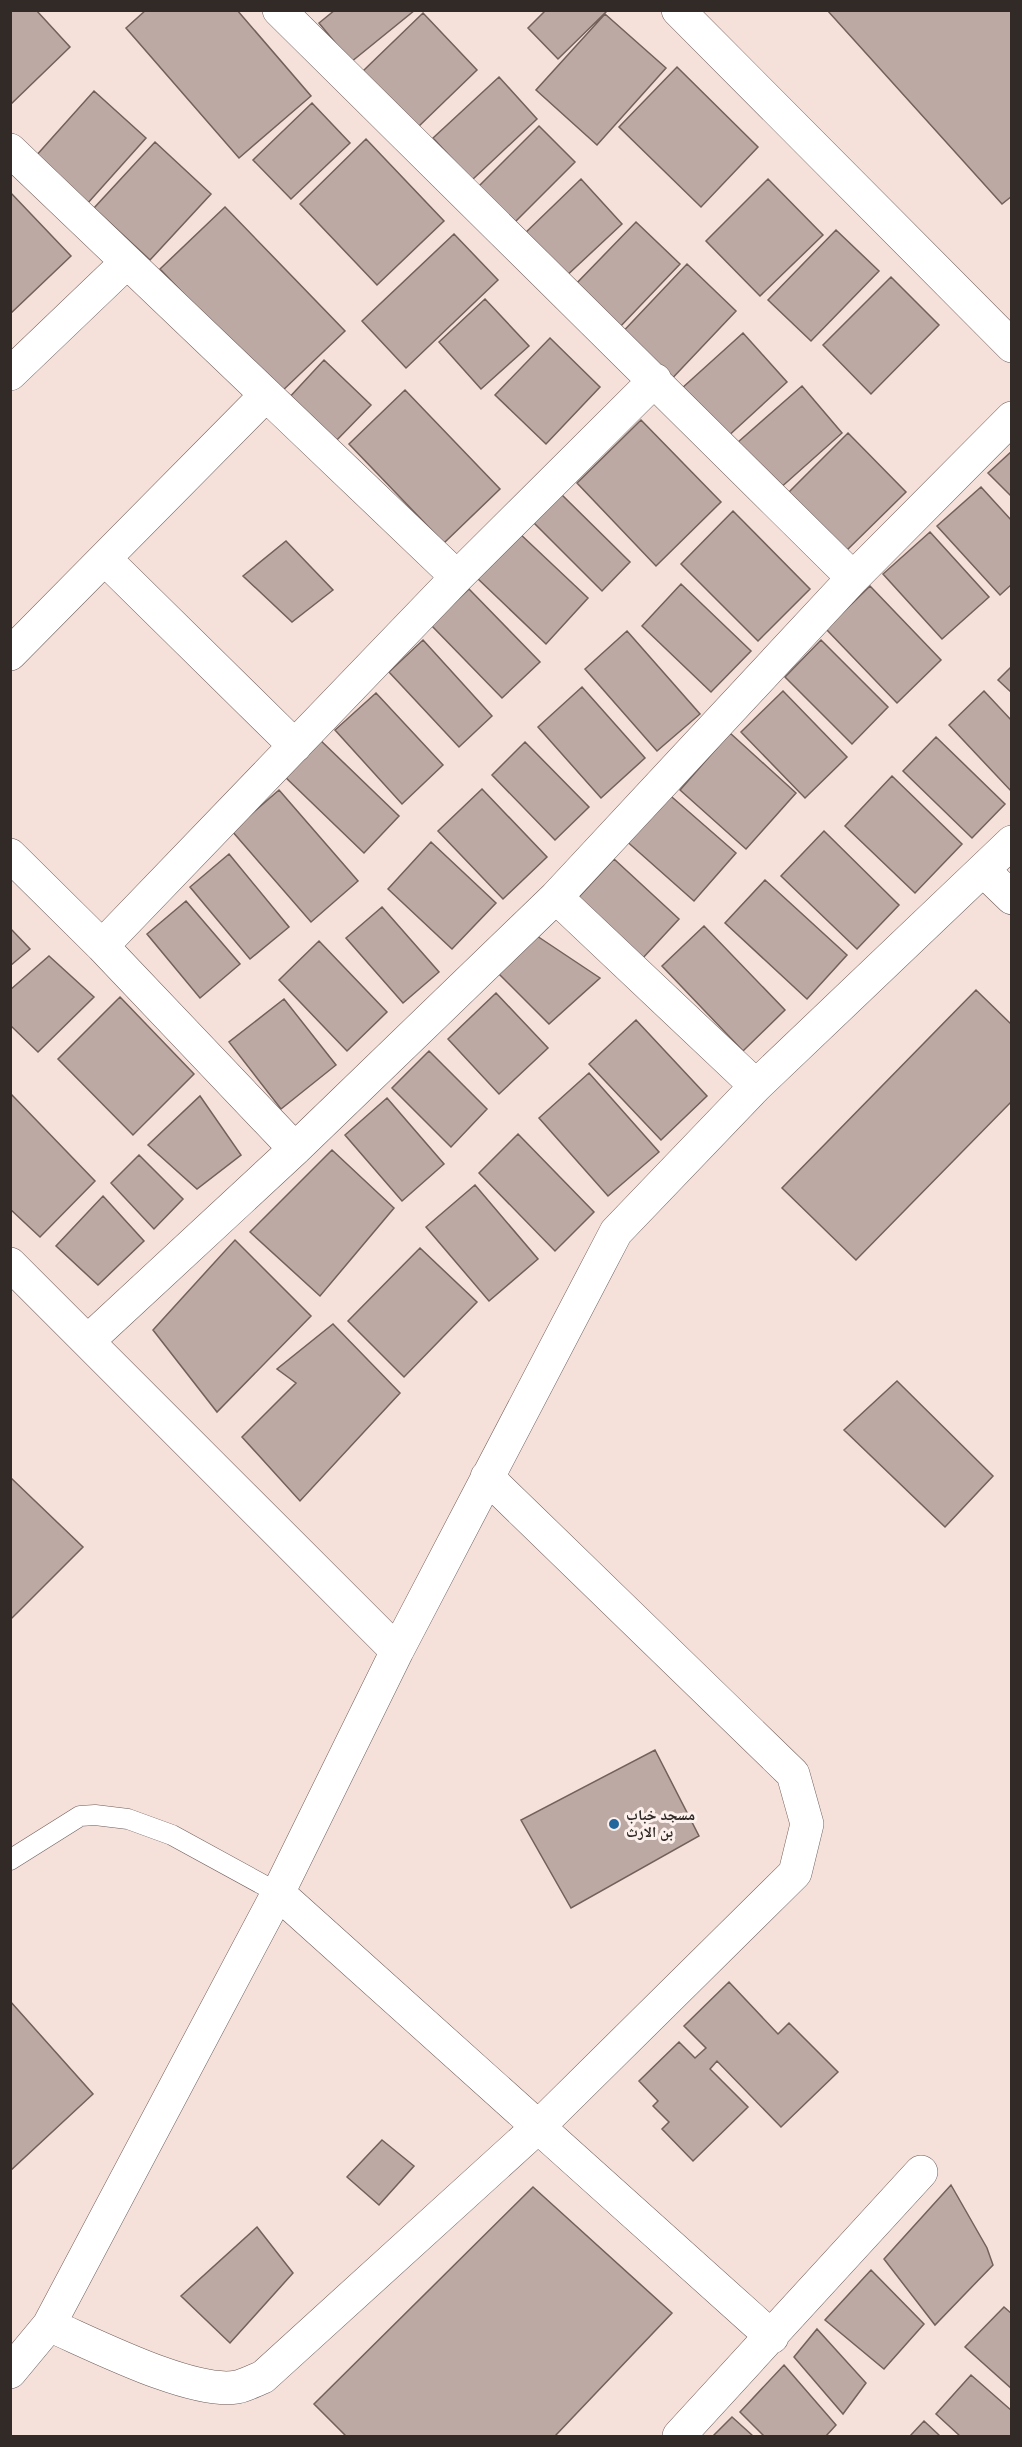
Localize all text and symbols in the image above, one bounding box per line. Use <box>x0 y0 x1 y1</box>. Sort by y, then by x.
place label: مسجد خباب بن الارث <box>626 1804 695 1841</box>
marker: مسجد خباب بن الارث <box>607 1817 621 1831</box>

